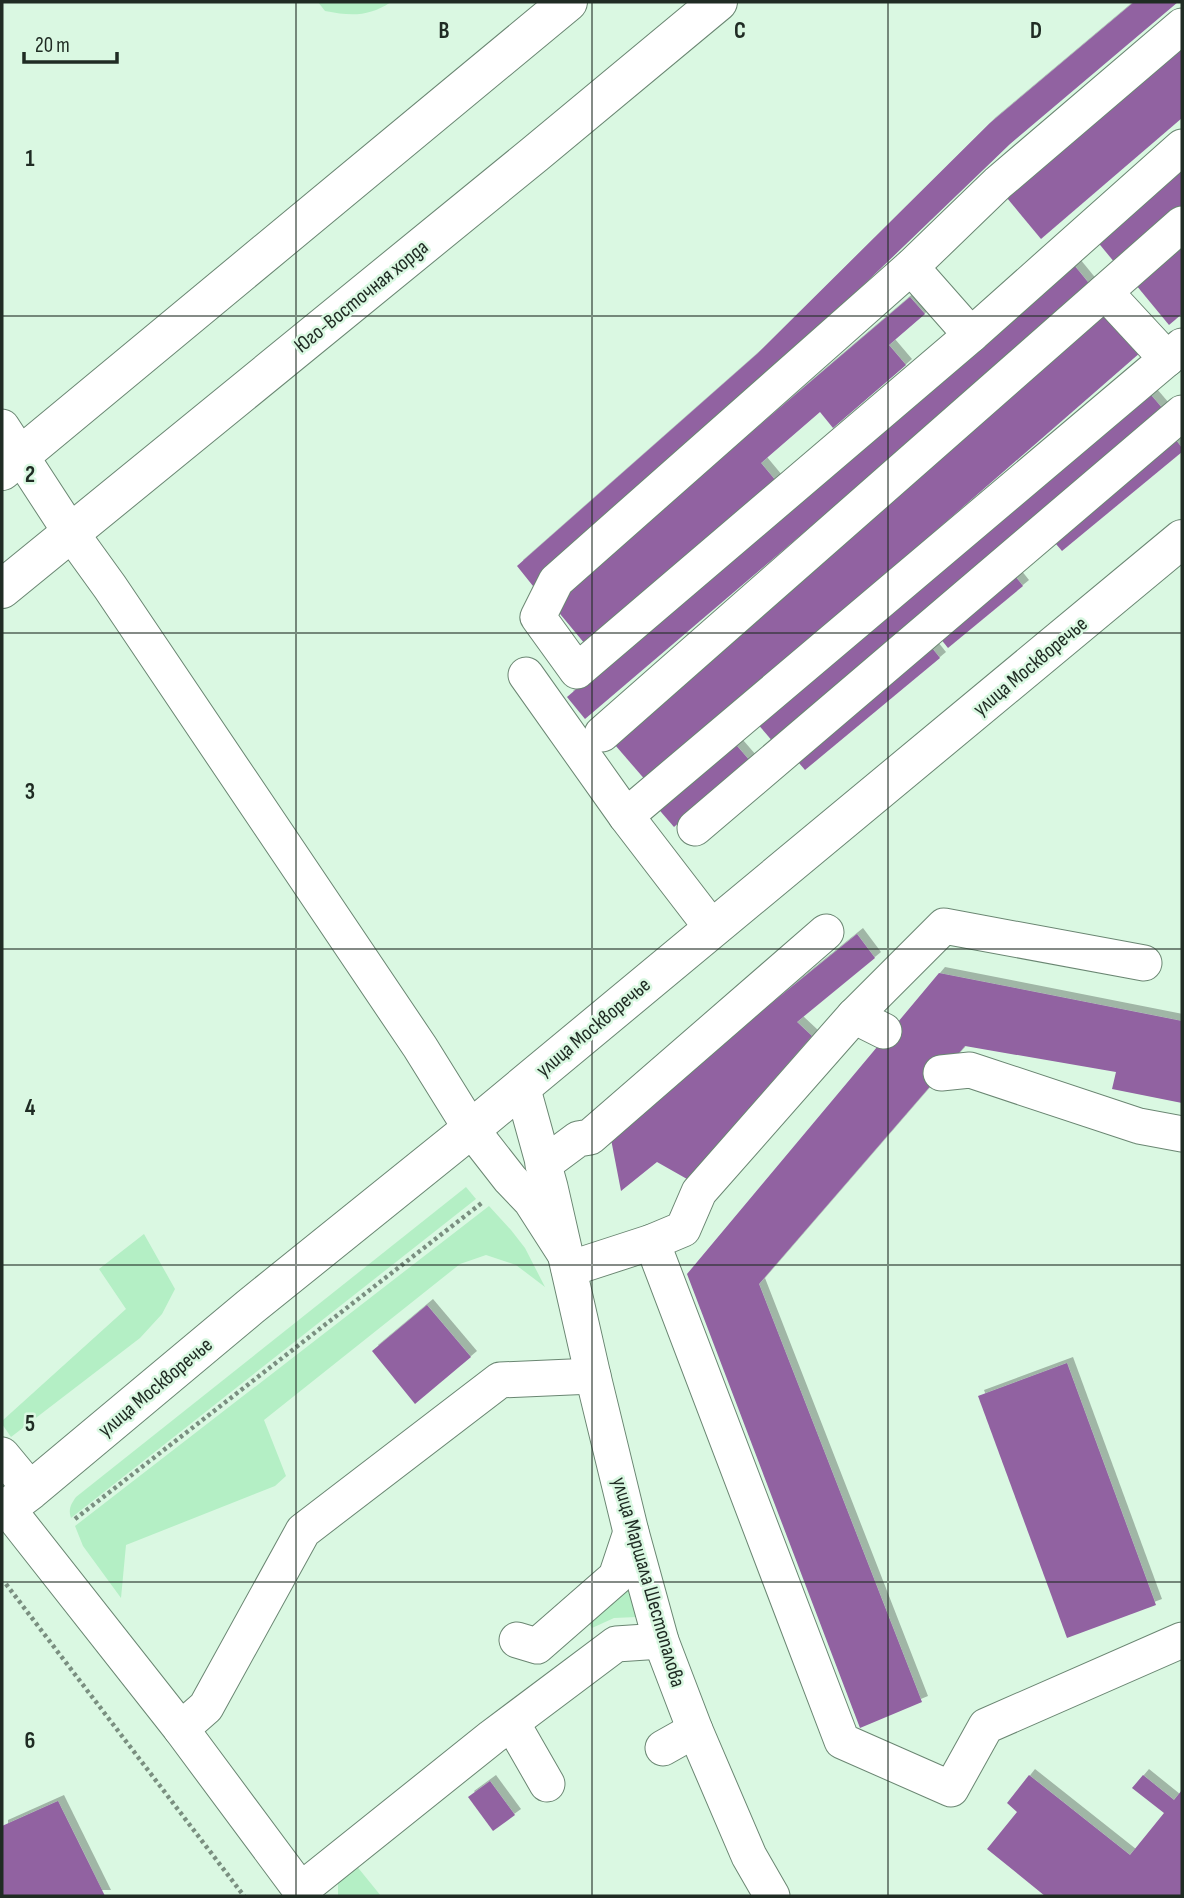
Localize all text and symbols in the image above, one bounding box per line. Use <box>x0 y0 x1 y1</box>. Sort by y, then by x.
text: B <box>439 17 450 45</box>
text: C <box>734 17 746 45</box>
text: D <box>1030 17 1042 45</box>
scale bar <box>24 21 117 65</box>
text: 20 m <box>35 33 70 58</box>
text: 1 <box>25 145 35 173</box>
street label: Юго-Восточная хорда <box>289 235 433 358</box>
text: 2 <box>25 461 35 489</box>
street label: улица Москворечье <box>968 611 1092 721</box>
text: 3 <box>25 778 35 806</box>
street label: улица Москворечье <box>531 972 655 1082</box>
text: 4 <box>25 1094 36 1122</box>
street label: улица Москворечье <box>93 1332 217 1442</box>
text: 5 <box>25 1410 35 1438</box>
street label: улица Маршала Шестопалова <box>607 1474 690 1690</box>
text: 6 <box>25 1727 35 1755</box>

